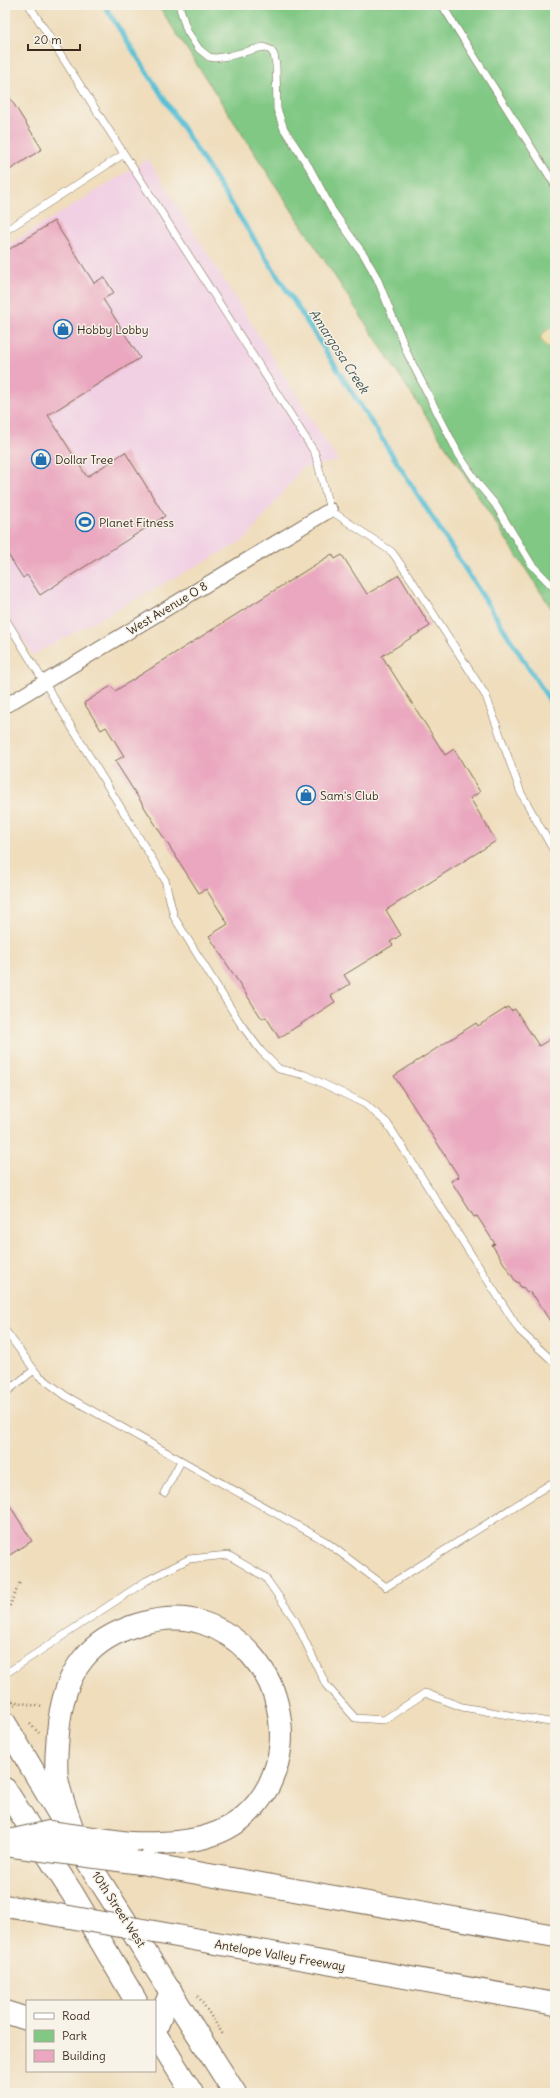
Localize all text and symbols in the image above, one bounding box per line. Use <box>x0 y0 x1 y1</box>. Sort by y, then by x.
scale bar <box>28 26 80 52</box>
text: 20 m <box>34 32 62 47</box>
water label: Amargosa Creek <box>305 306 373 398</box>
shop icon: Hobby Lobby <box>52 318 74 340</box>
place label: Hobby Lobby <box>77 322 148 337</box>
shop icon: Dollar Tree <box>30 448 52 470</box>
place label: Dollar Tree <box>55 452 113 467</box>
sports icon: Planet Fitness <box>74 511 96 533</box>
place label: Planet Fitness <box>99 515 174 530</box>
street label: West Avenue O 8 <box>124 578 210 638</box>
shop icon: Sam's Club <box>295 784 317 806</box>
place label: Sam's Club <box>320 788 379 803</box>
street label: 10th Street West <box>89 1868 149 1950</box>
street label: Antelope Valley Freeway <box>213 1936 347 1974</box>
legend <box>26 2000 156 2072</box>
text: Road <box>62 2008 90 2023</box>
text: Park <box>62 2028 87 2043</box>
text: Building <box>62 2048 106 2063</box>

